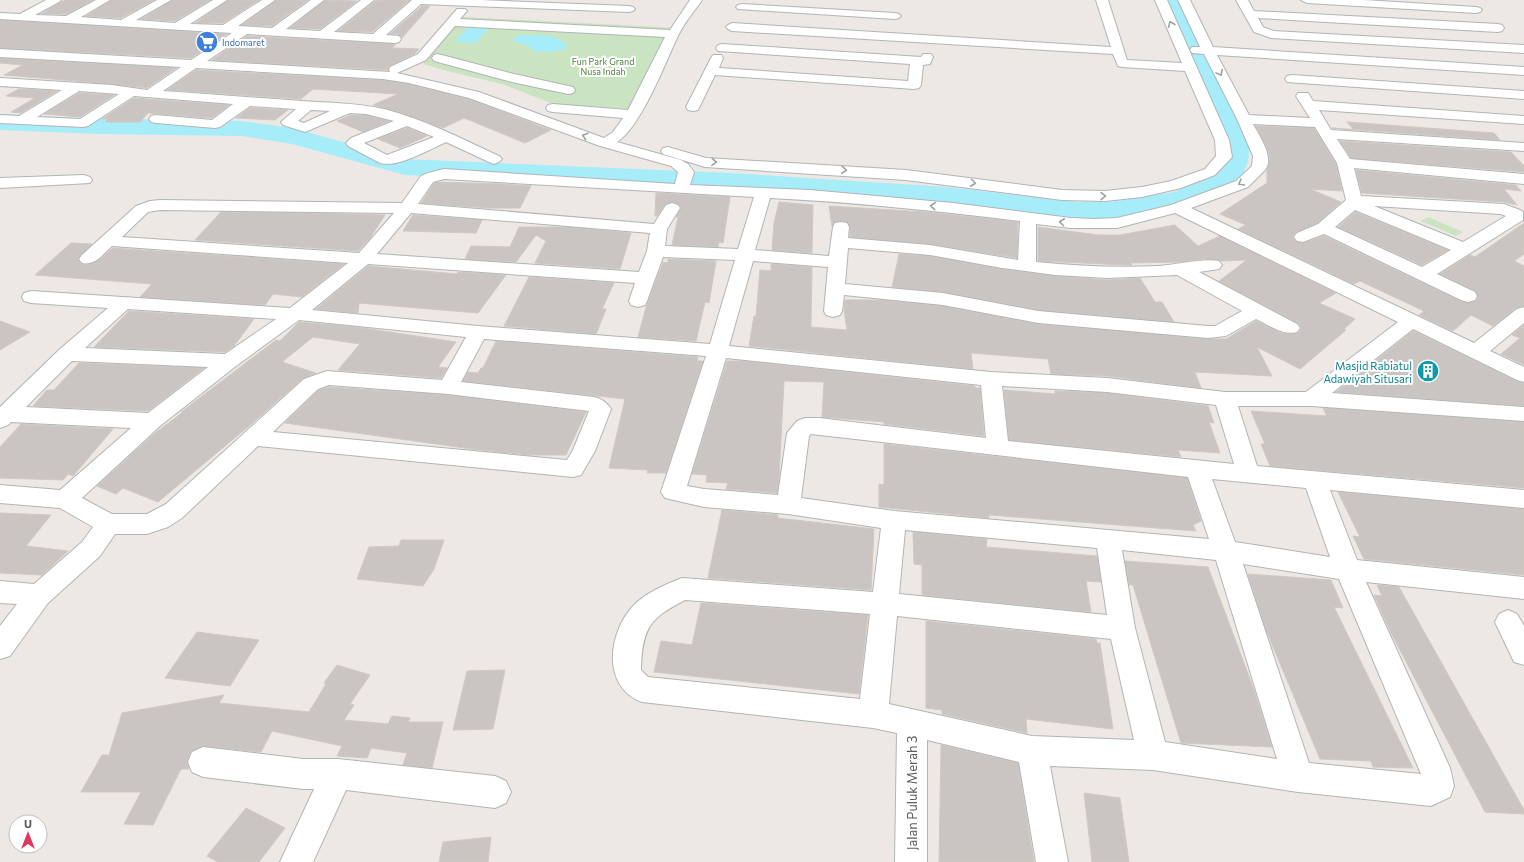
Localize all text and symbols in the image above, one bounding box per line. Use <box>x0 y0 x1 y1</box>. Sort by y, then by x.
one-way arrow <box>1168 21 1176 29</box>
supermarket icon: Indomaret <box>194 29 220 55</box>
place label: Indomaret <box>222 37 265 48</box>
park label: Fun Park Grand Nusa Indah <box>572 56 634 77</box>
one-way arrow <box>1215 68 1222 76</box>
one-way arrow <box>581 132 588 140</box>
one-way arrow <box>711 158 717 166</box>
one-way arrow <box>841 165 847 174</box>
one-way arrow <box>970 178 976 187</box>
one-way arrow <box>1238 179 1245 186</box>
one-way arrow <box>1100 192 1106 200</box>
one-way arrow <box>929 202 936 211</box>
one-way arrow <box>1058 218 1065 227</box>
building icon: Masjid Rabiatul Adawiyah Situsari <box>1415 358 1441 384</box>
place label: Masjid Rabiatul Adawiyah Situsari <box>1323 359 1412 385</box>
street label: Jalan Puluk Merah 3 <box>904 736 920 850</box>
north arrow <box>8 814 48 854</box>
text: U <box>24 817 32 830</box>

